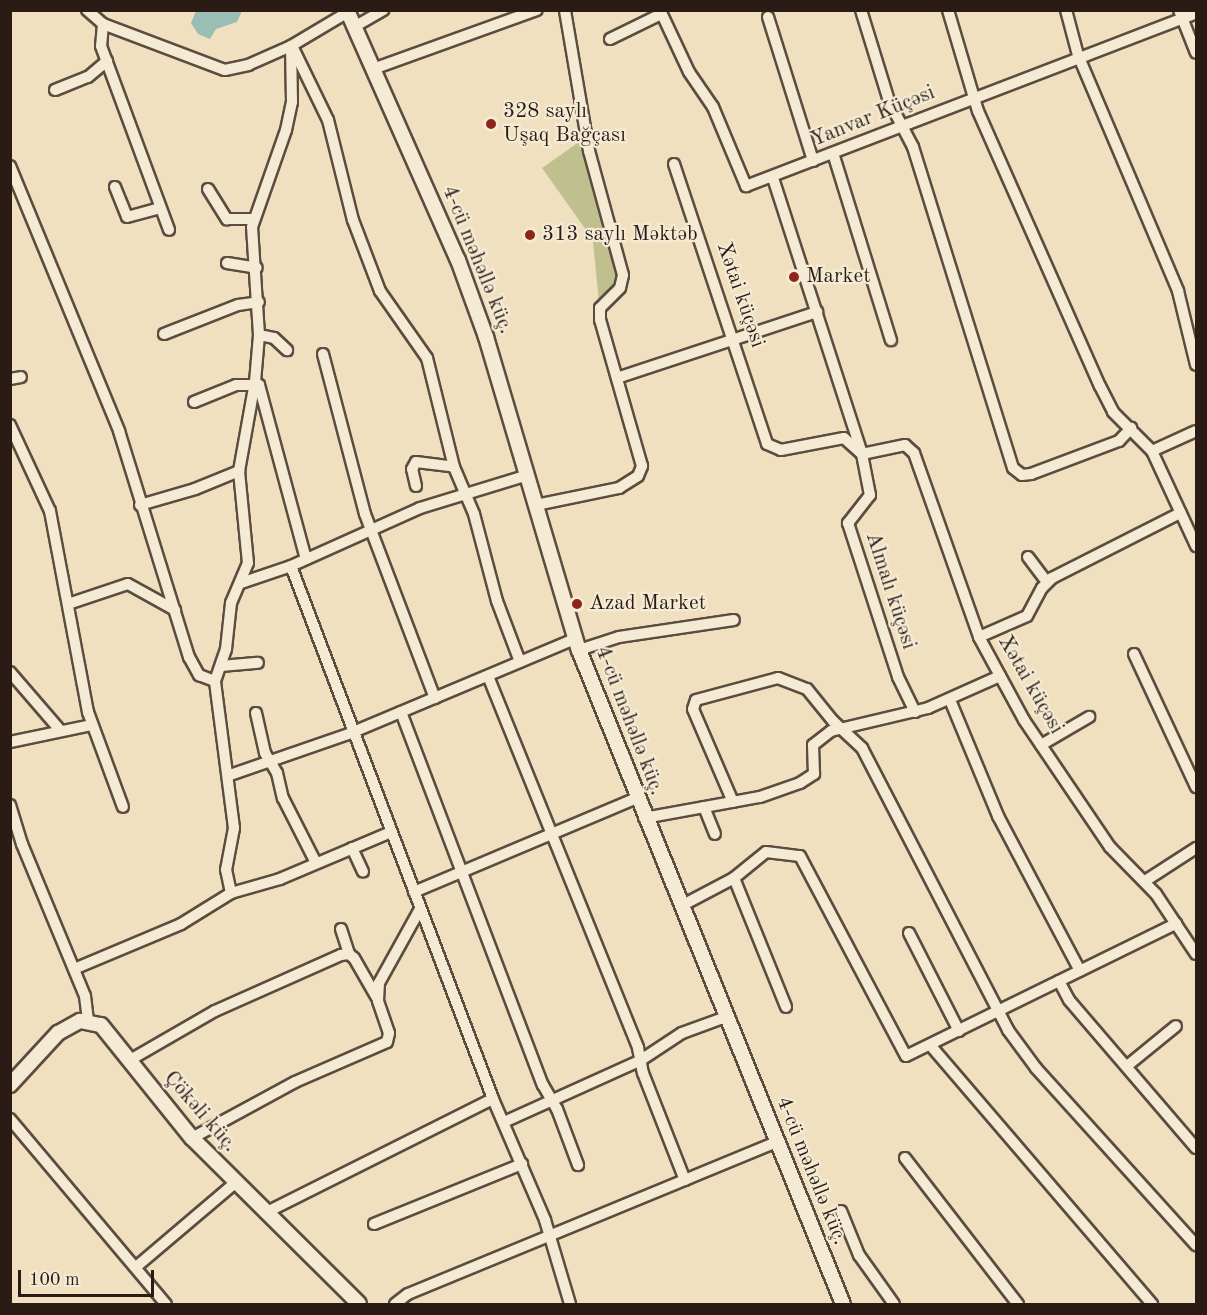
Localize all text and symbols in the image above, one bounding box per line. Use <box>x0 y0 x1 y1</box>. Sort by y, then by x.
street label: Yanvar Küçəsi <box>807 81 939 153</box>
place label: 328 saylı Uşaq Bağçası <box>503 99 626 149</box>
marker: 328 saylı Uşaq Bağçası <box>484 117 498 131</box>
street label: 4-cü məhəllə küç. <box>436 182 518 338</box>
place label: 313 saylı Məktəb <box>542 222 698 248</box>
marker: 313 saylı Məktəb <box>523 228 537 242</box>
street label: Xətai küçəsi <box>710 239 770 351</box>
place label: Market <box>806 264 871 290</box>
marker: Market <box>787 270 801 284</box>
street label: Almalı küçəsi <box>859 529 921 653</box>
place label: Azad Market <box>589 591 706 617</box>
marker: Azad Market <box>570 597 584 611</box>
street label: Xətai küçəsi <box>992 631 1068 739</box>
street label: 4-cü məhəllə küç. <box>589 643 669 799</box>
street label: Çökəli küç. <box>158 1066 242 1158</box>
street label: 4-cü məhəllə küç. <box>770 1093 852 1249</box>
scale bar <box>21 1258 158 1296</box>
text: 100 m <box>29 1271 80 1289</box>

